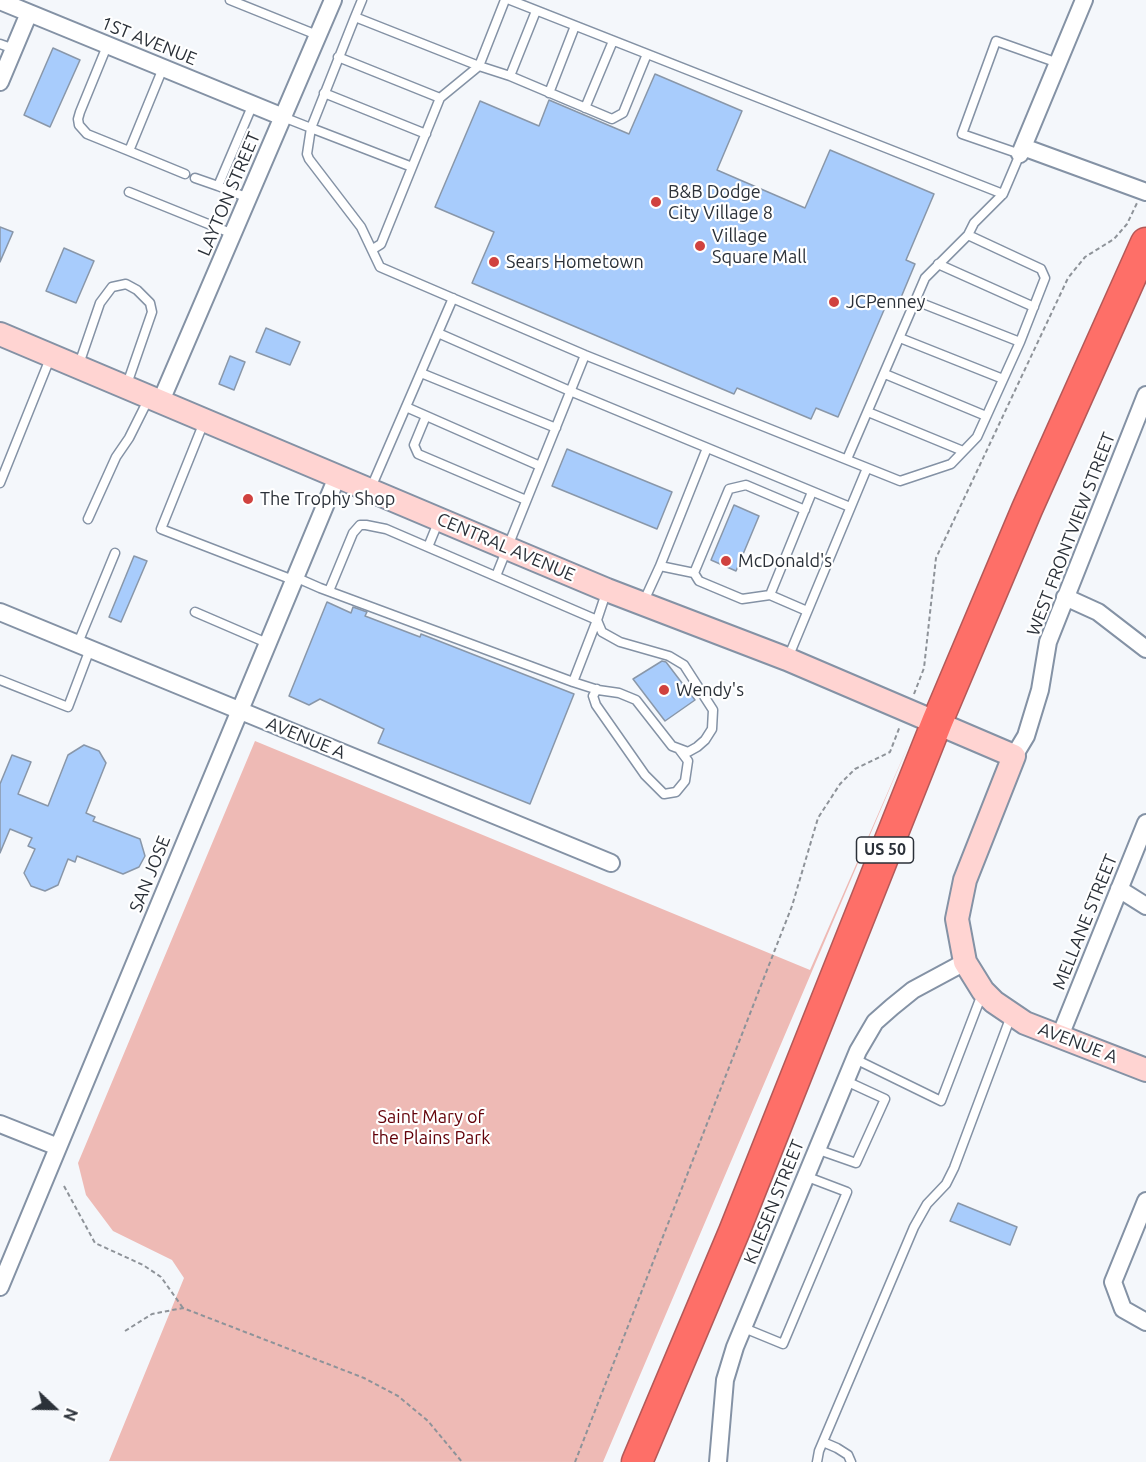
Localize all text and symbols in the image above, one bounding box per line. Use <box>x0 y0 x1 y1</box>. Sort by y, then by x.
street label: 1ST AVENUE <box>98 12 200 70</box>
street label: LAYTON STREET <box>193 129 265 259</box>
place label: B&B Dodge City Village 8 <box>668 181 773 224</box>
marker: B&B Dodge City Village 8 <box>649 195 663 209</box>
place label: Village Square Mall <box>712 225 807 268</box>
marker: Village Square Mall <box>693 239 707 253</box>
place label: Sears Hometown <box>506 251 644 273</box>
marker: Sears Hometown <box>487 255 501 269</box>
place label: JCPenney <box>846 291 925 313</box>
marker: JCPenney <box>827 295 841 309</box>
street label: WEST FRONTVIEW STREET <box>1022 429 1120 639</box>
place label: The Trophy Shop <box>260 488 395 510</box>
marker: The Trophy Shop <box>241 492 255 506</box>
street label: CENTRAL AVENUE <box>434 508 578 586</box>
place label: McDonald's <box>738 550 832 572</box>
marker: McDonald's <box>719 554 733 568</box>
place label: Wendy's <box>676 679 744 701</box>
marker: Wendy's <box>657 683 671 697</box>
street label: AVENUE A <box>263 712 349 764</box>
street label: SAN JOSE <box>125 833 175 915</box>
road number: US 50 <box>856 837 914 863</box>
street label: MELLANE STREET <box>1048 851 1122 993</box>
street label: AVENUE A <box>1035 1018 1121 1068</box>
park label: Saint Mary of the Plains Park <box>372 1106 490 1148</box>
street label: KLIESEN STREET <box>739 1137 809 1267</box>
north arrow <box>24 1378 84 1438</box>
text: N <box>60 1406 81 1424</box>

